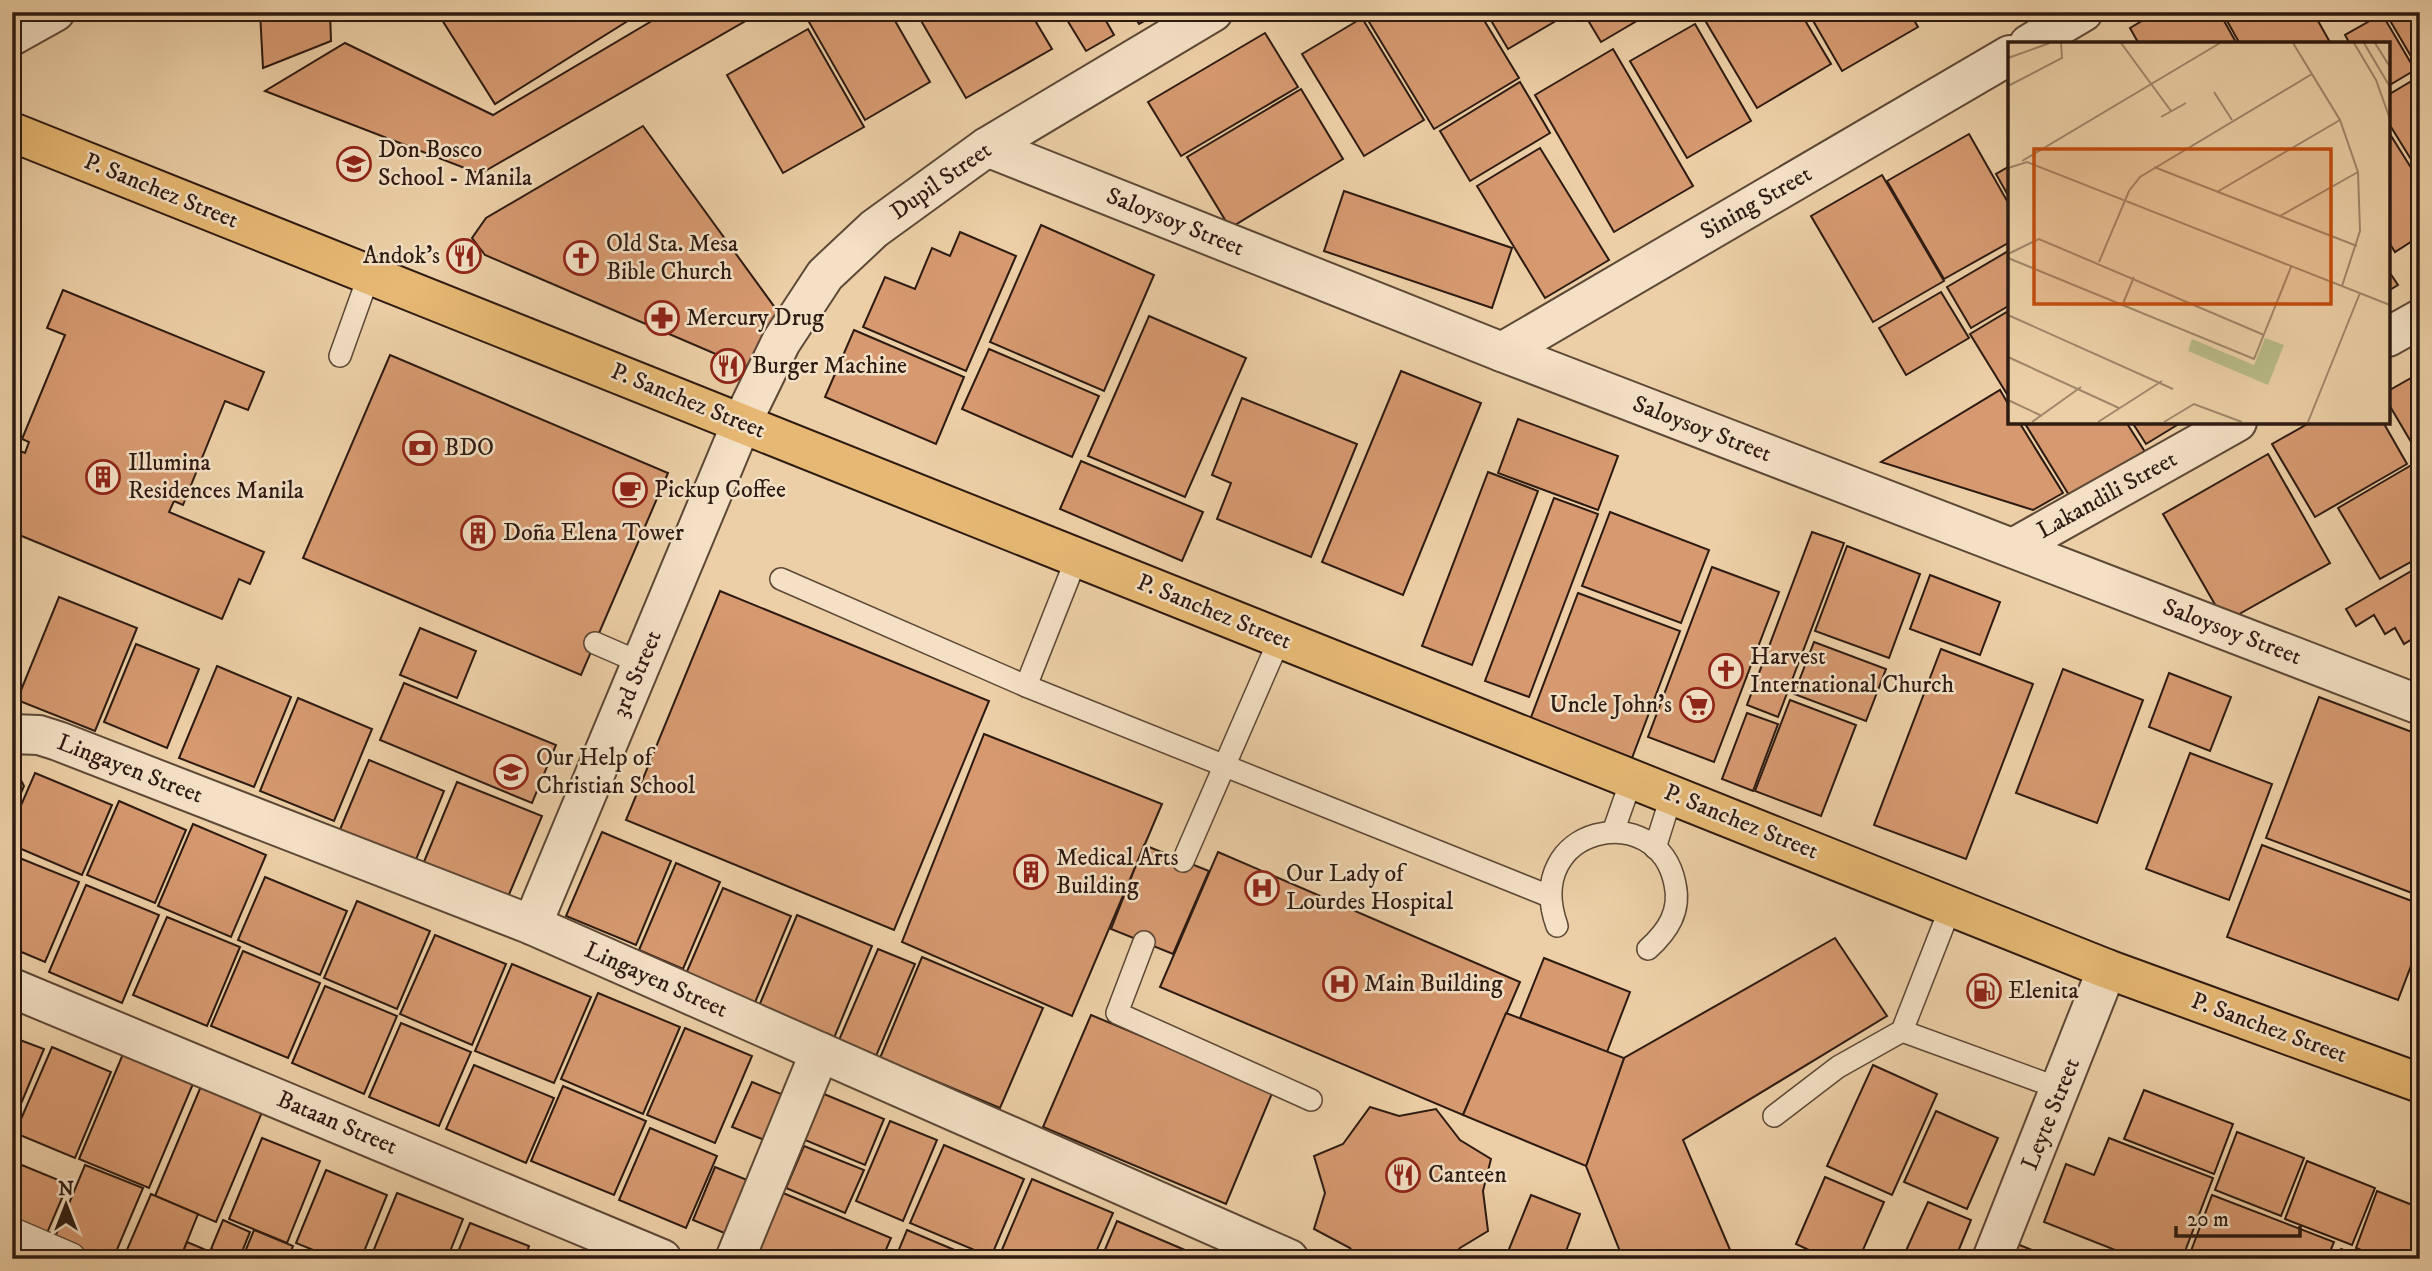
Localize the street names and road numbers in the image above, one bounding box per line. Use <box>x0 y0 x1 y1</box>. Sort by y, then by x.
street label: Dupil Street <box>885 135 998 227</box>
street label: P. Sanchez Street <box>79 146 243 236</box>
street label: Sining Street <box>1695 159 1817 247</box>
street label: Saloysoy Street <box>1102 181 1249 263</box>
street label: P. Sanchez Street <box>606 356 770 446</box>
street label: Saloysoy Street <box>1628 389 1776 469</box>
street label: Lakandili Street <box>2032 444 2183 546</box>
street label: P. Sanchez Street <box>1132 567 1296 657</box>
street label: Saloysoy Street <box>2158 592 2306 672</box>
street label: 3rd Street <box>605 626 669 722</box>
street label: Lingayen Street <box>53 727 207 811</box>
street label: P. Sanchez Street <box>1659 777 1823 867</box>
street label: Lingayen Street <box>580 935 733 1025</box>
street label: P. Sanchez Street <box>2187 986 2351 1070</box>
street label: Leyte Street <box>2015 1053 2087 1174</box>
street label: Bataan Street <box>272 1084 402 1162</box>

